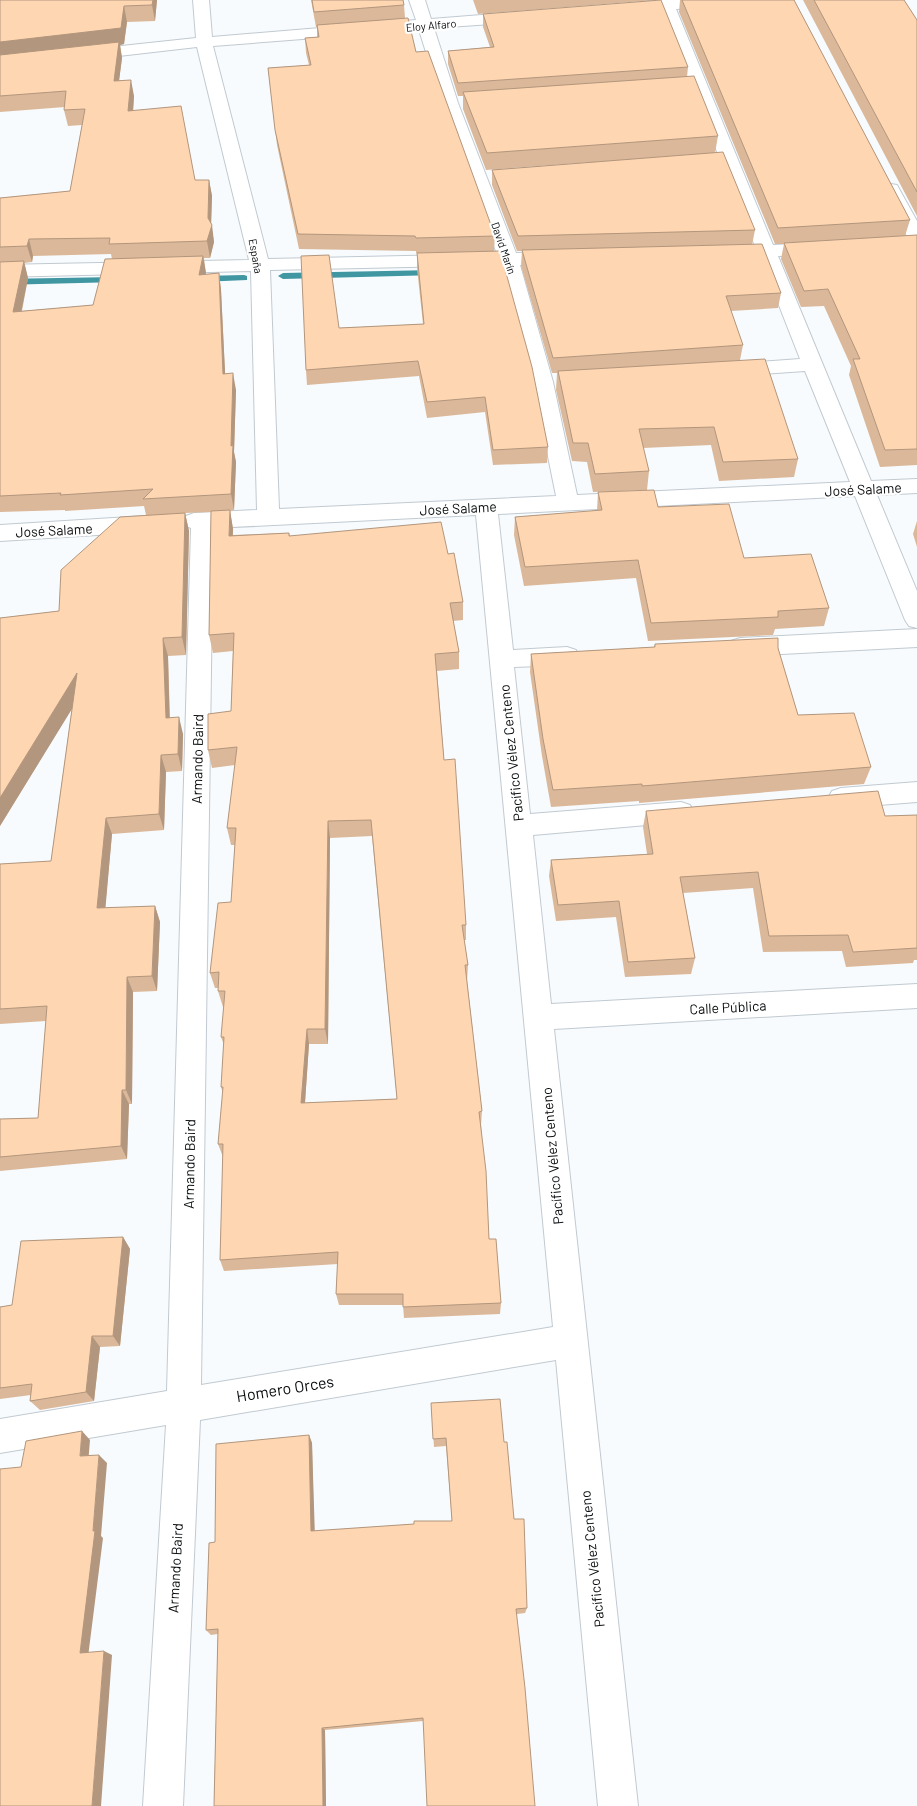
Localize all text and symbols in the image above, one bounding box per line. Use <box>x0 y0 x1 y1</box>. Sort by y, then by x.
street label: Eloy Alfaro <box>405 16 457 34</box>
street label: David Marín <box>489 220 519 276</box>
street label: España <box>247 238 265 274</box>
street label: José Salame <box>824 478 902 500</box>
street label: José Salame <box>419 497 497 519</box>
street label: José Salame <box>15 519 93 541</box>
street label: Pacífico Vélez Centeno <box>495 684 527 822</box>
street label: Armando Baird <box>188 714 206 804</box>
street label: Calle Pública <box>689 996 767 1018</box>
street label: Pacífico Vélez Centeno <box>538 1087 566 1225</box>
street label: Armando Baird <box>180 1119 198 1209</box>
street label: Homero Orces <box>235 1371 335 1405</box>
street label: Pacífico Vélez Centeno <box>576 1490 608 1628</box>
street label: Armando Baird <box>164 1523 186 1613</box>

